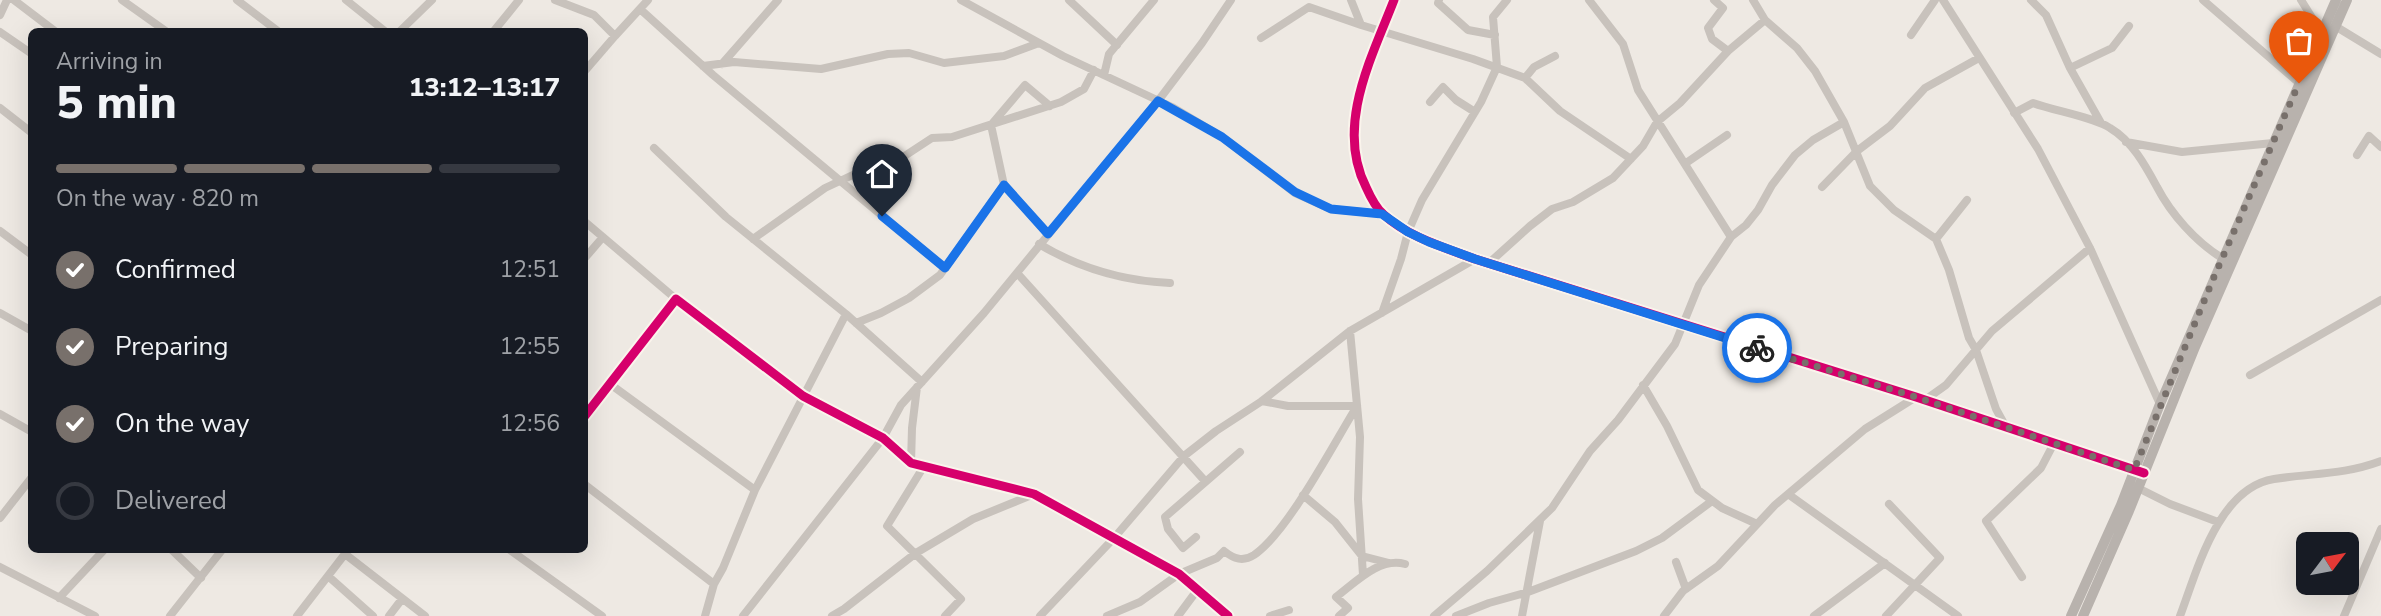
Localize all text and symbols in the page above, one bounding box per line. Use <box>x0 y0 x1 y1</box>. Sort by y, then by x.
pin <box>2269 11 2329 83</box>
icon: bag <box>2280 22 2318 60</box>
text: Arriving in <box>56 46 163 77</box>
text: 13:12–13:17 <box>409 70 560 105</box>
text: 5 min <box>56 71 177 134</box>
pin <box>852 144 912 216</box>
icon: home <box>863 155 901 193</box>
text: On the way · 820 m <box>56 183 259 214</box>
icon: check <box>56 251 94 289</box>
text: Confirmed <box>115 252 236 287</box>
text: 12:51 <box>500 254 560 285</box>
courier <box>1722 313 1792 383</box>
icon: check <box>56 328 94 366</box>
text: Preparing <box>115 329 228 364</box>
icon: bike <box>1738 329 1776 367</box>
text: 12:55 <box>500 331 560 362</box>
icon: check <box>56 405 94 443</box>
text: On the way <box>115 406 249 441</box>
text: 12:56 <box>500 408 560 439</box>
text: Delivered <box>115 483 227 518</box>
north arrow <box>2296 532 2359 595</box>
map controls <box>2296 532 2359 595</box>

